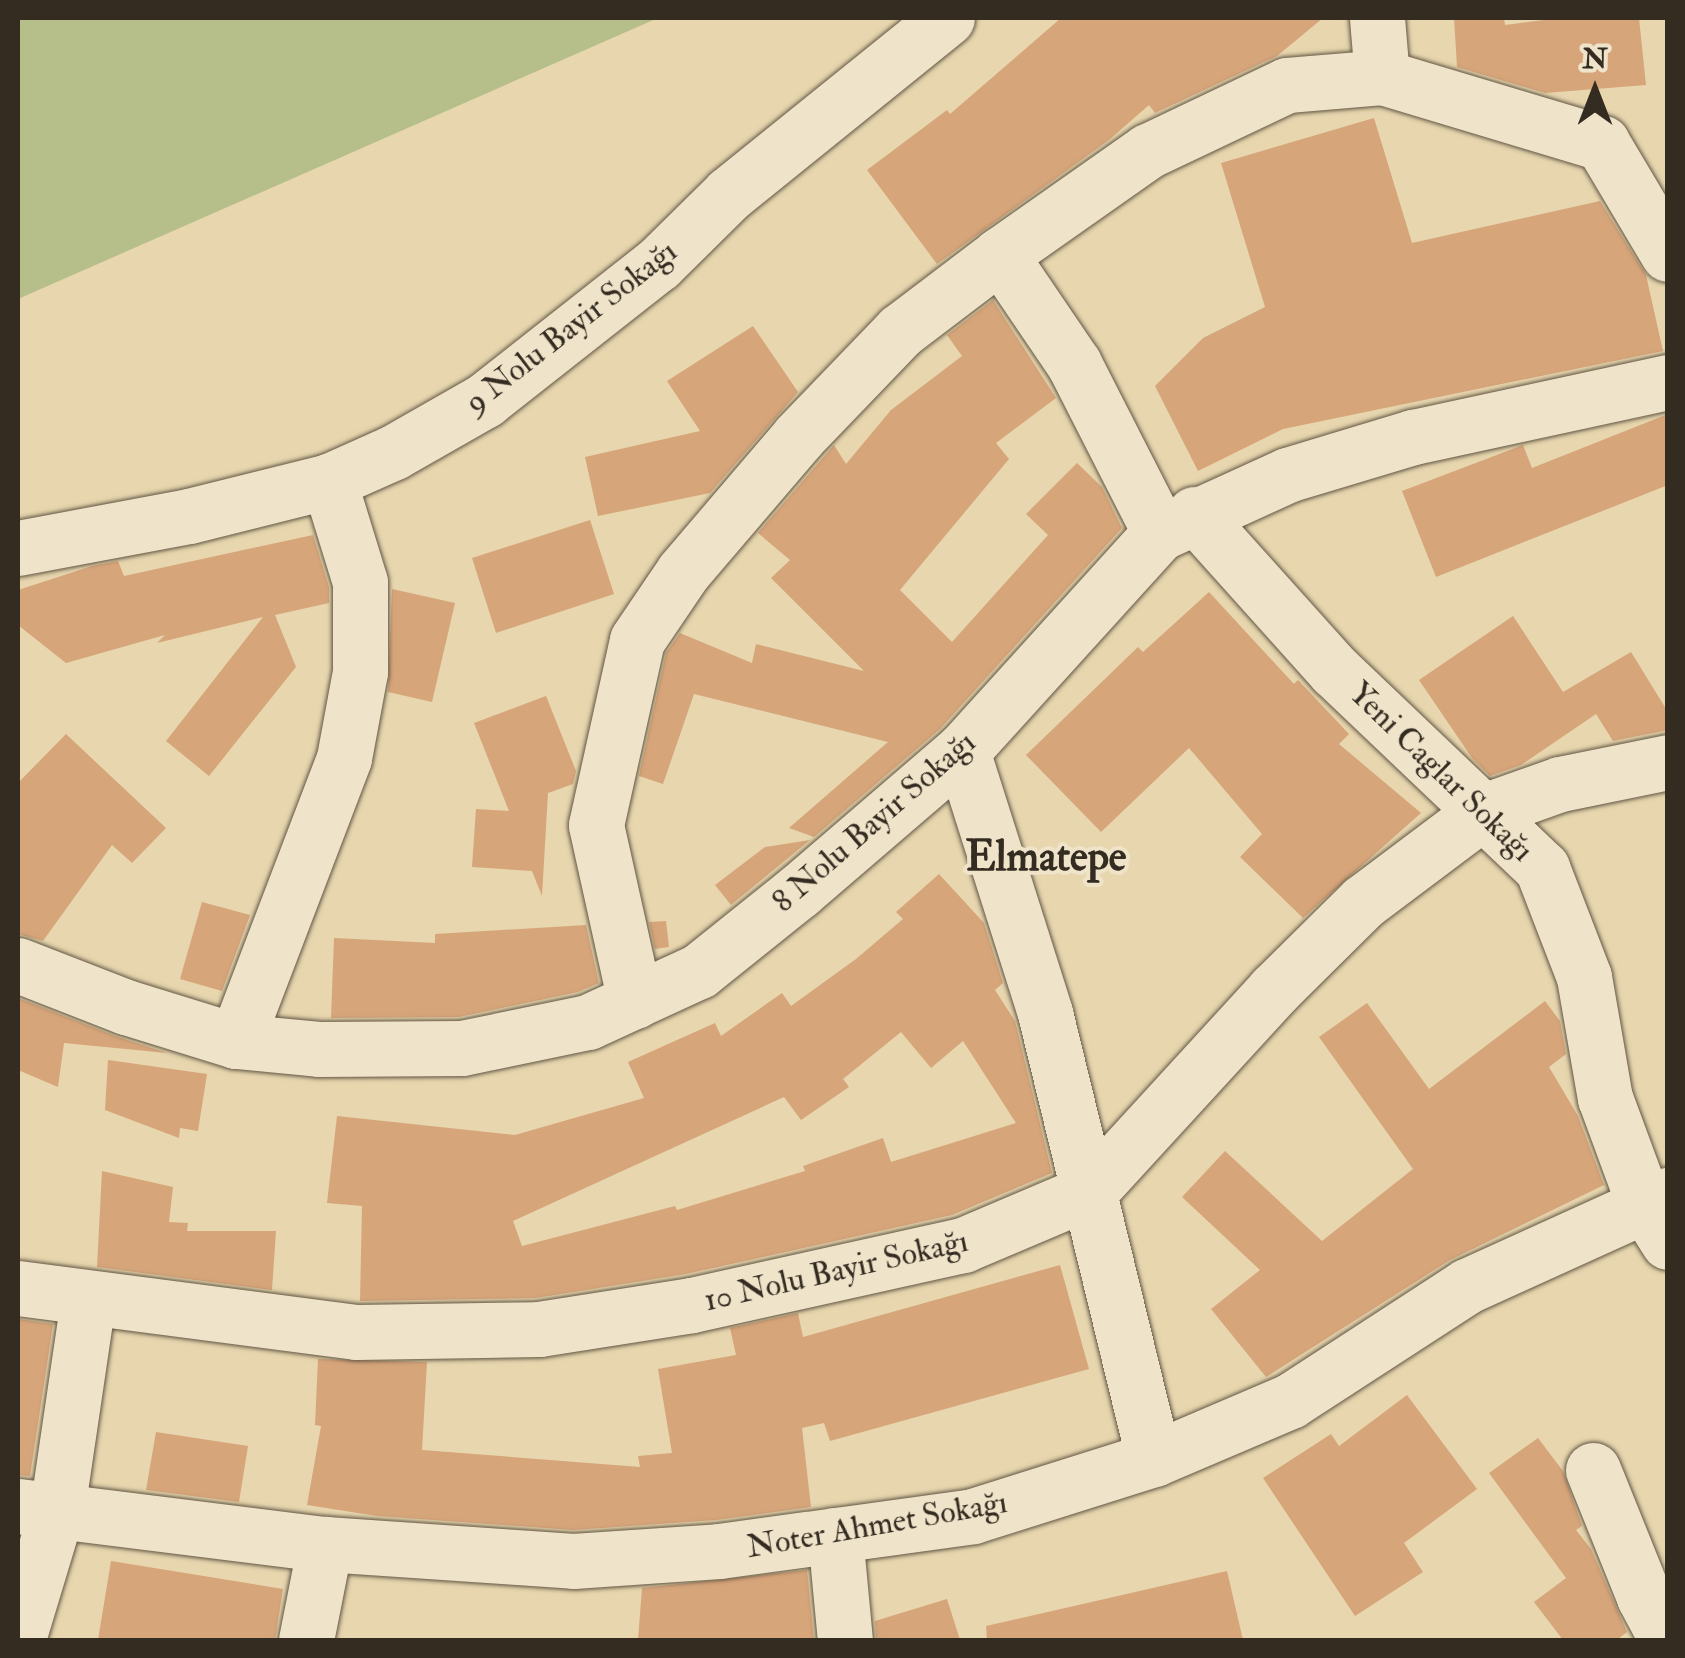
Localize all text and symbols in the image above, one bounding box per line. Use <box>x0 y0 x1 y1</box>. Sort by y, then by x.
north arrow <box>1545 40 1645 140</box>
text: N <box>1582 42 1608 77</box>
street label: 9 Nolu Bayir Sokağı <box>457 232 685 422</box>
street label: Yeni Caglar Sokağı <box>1341 674 1541 870</box>
street label: 8 Nolu Bayir Sokağı <box>764 723 984 921</box>
district label: Elmatepe <box>966 832 1126 882</box>
street label: 10 Nolu Bayir Sokağı <box>700 1222 972 1320</box>
street label: Noter Ahmet Sokağı <box>744 1483 1010 1567</box>

